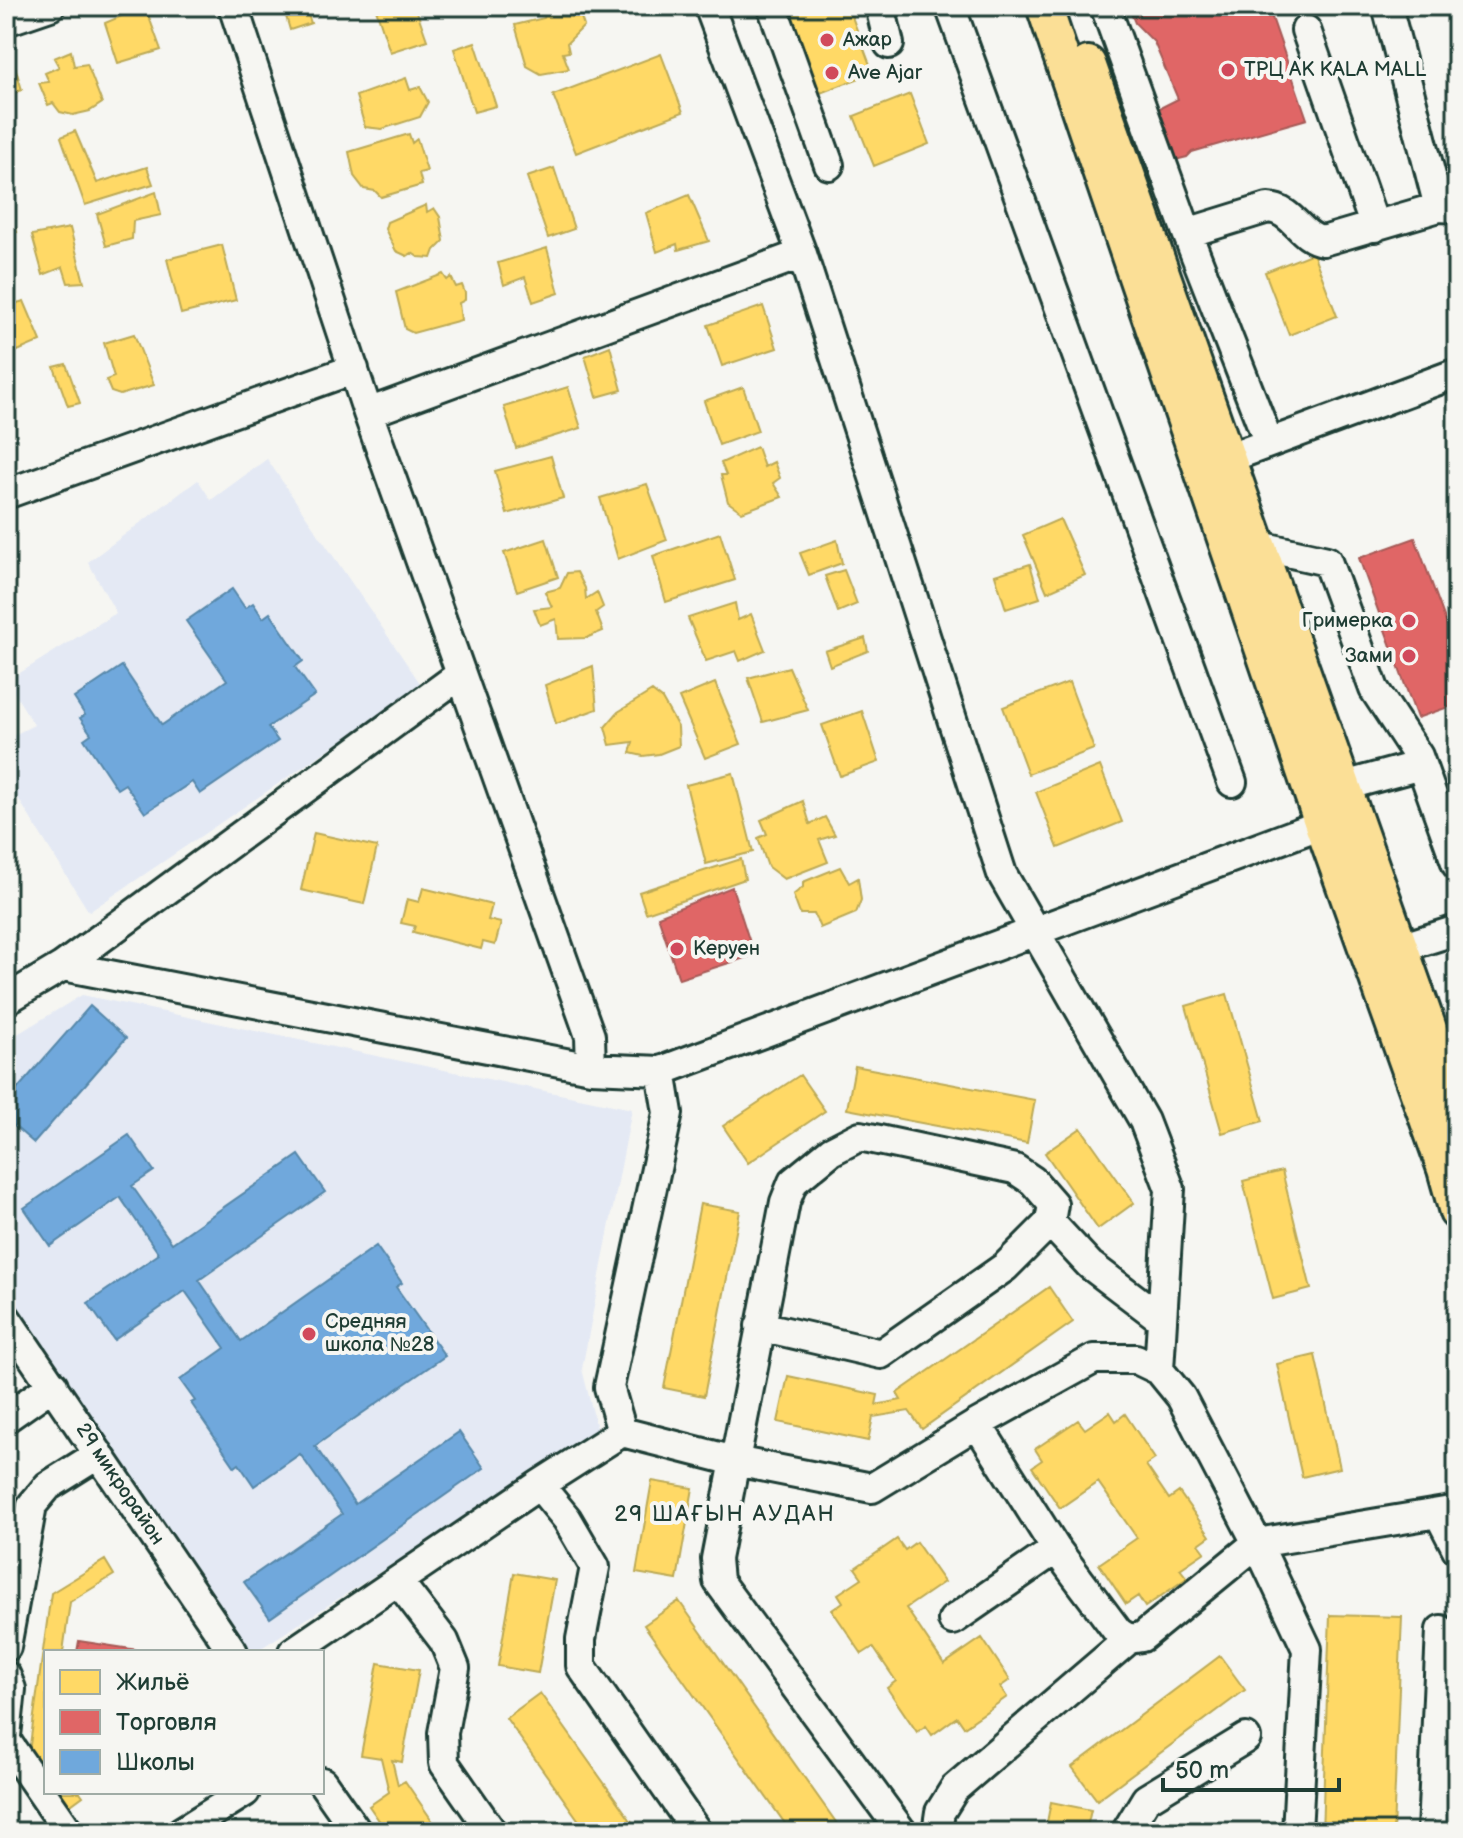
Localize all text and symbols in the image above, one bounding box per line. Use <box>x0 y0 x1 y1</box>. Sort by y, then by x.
place label: Ажар <box>842 28 893 52</box>
marker: Ажар <box>818 31 836 49</box>
place label: ТРЦ AK KALA MALL <box>1244 58 1427 82</box>
place label: Ave Ajar <box>848 61 923 85</box>
marker: ТРЦ AK KALA MALL <box>1219 61 1237 79</box>
marker: Ave Ajar <box>823 64 841 82</box>
place label: Гримерка <box>1302 609 1393 633</box>
marker: Гримерка <box>1400 612 1418 630</box>
place label: Зами <box>1345 644 1393 668</box>
marker: Зами <box>1400 647 1418 665</box>
place label: Керуен <box>693 937 760 961</box>
marker: Керуен <box>668 940 686 958</box>
place label: Средняя школа №28 <box>325 1310 434 1357</box>
marker: Средняя школа №28 <box>300 1325 318 1343</box>
street label: 29 микрорайон <box>70 1419 170 1549</box>
district label: 29 ШАҒЫН АУДАН <box>614 1501 836 1528</box>
legend <box>44 1650 324 1794</box>
text: Жильё <box>116 1668 189 1697</box>
text: Торговля <box>116 1708 217 1737</box>
scale bar <box>1163 1742 1339 1792</box>
text: Школы <box>116 1748 195 1777</box>
text: 50 m <box>1175 1756 1229 1785</box>

